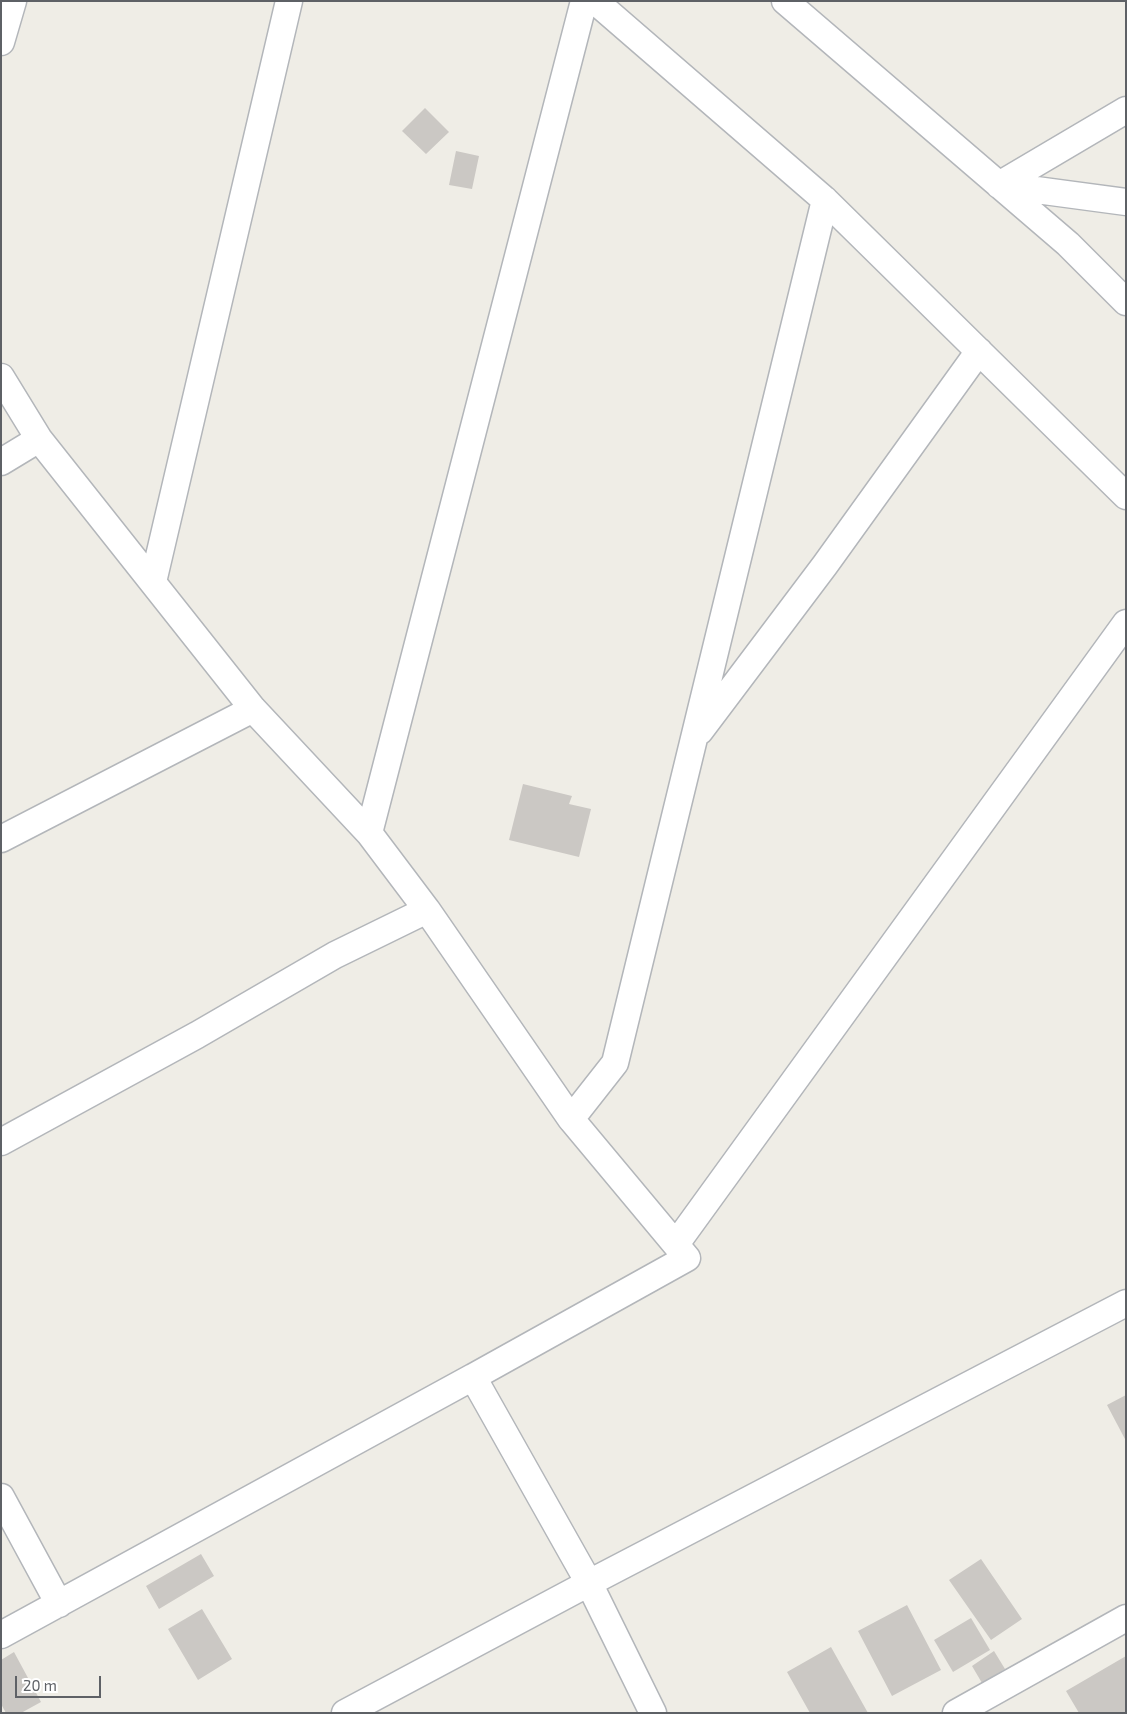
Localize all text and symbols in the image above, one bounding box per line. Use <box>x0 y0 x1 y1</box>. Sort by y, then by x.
scale bar <box>18 1666 104 1698</box>
text: 20 m <box>23 1676 57 1694</box>

